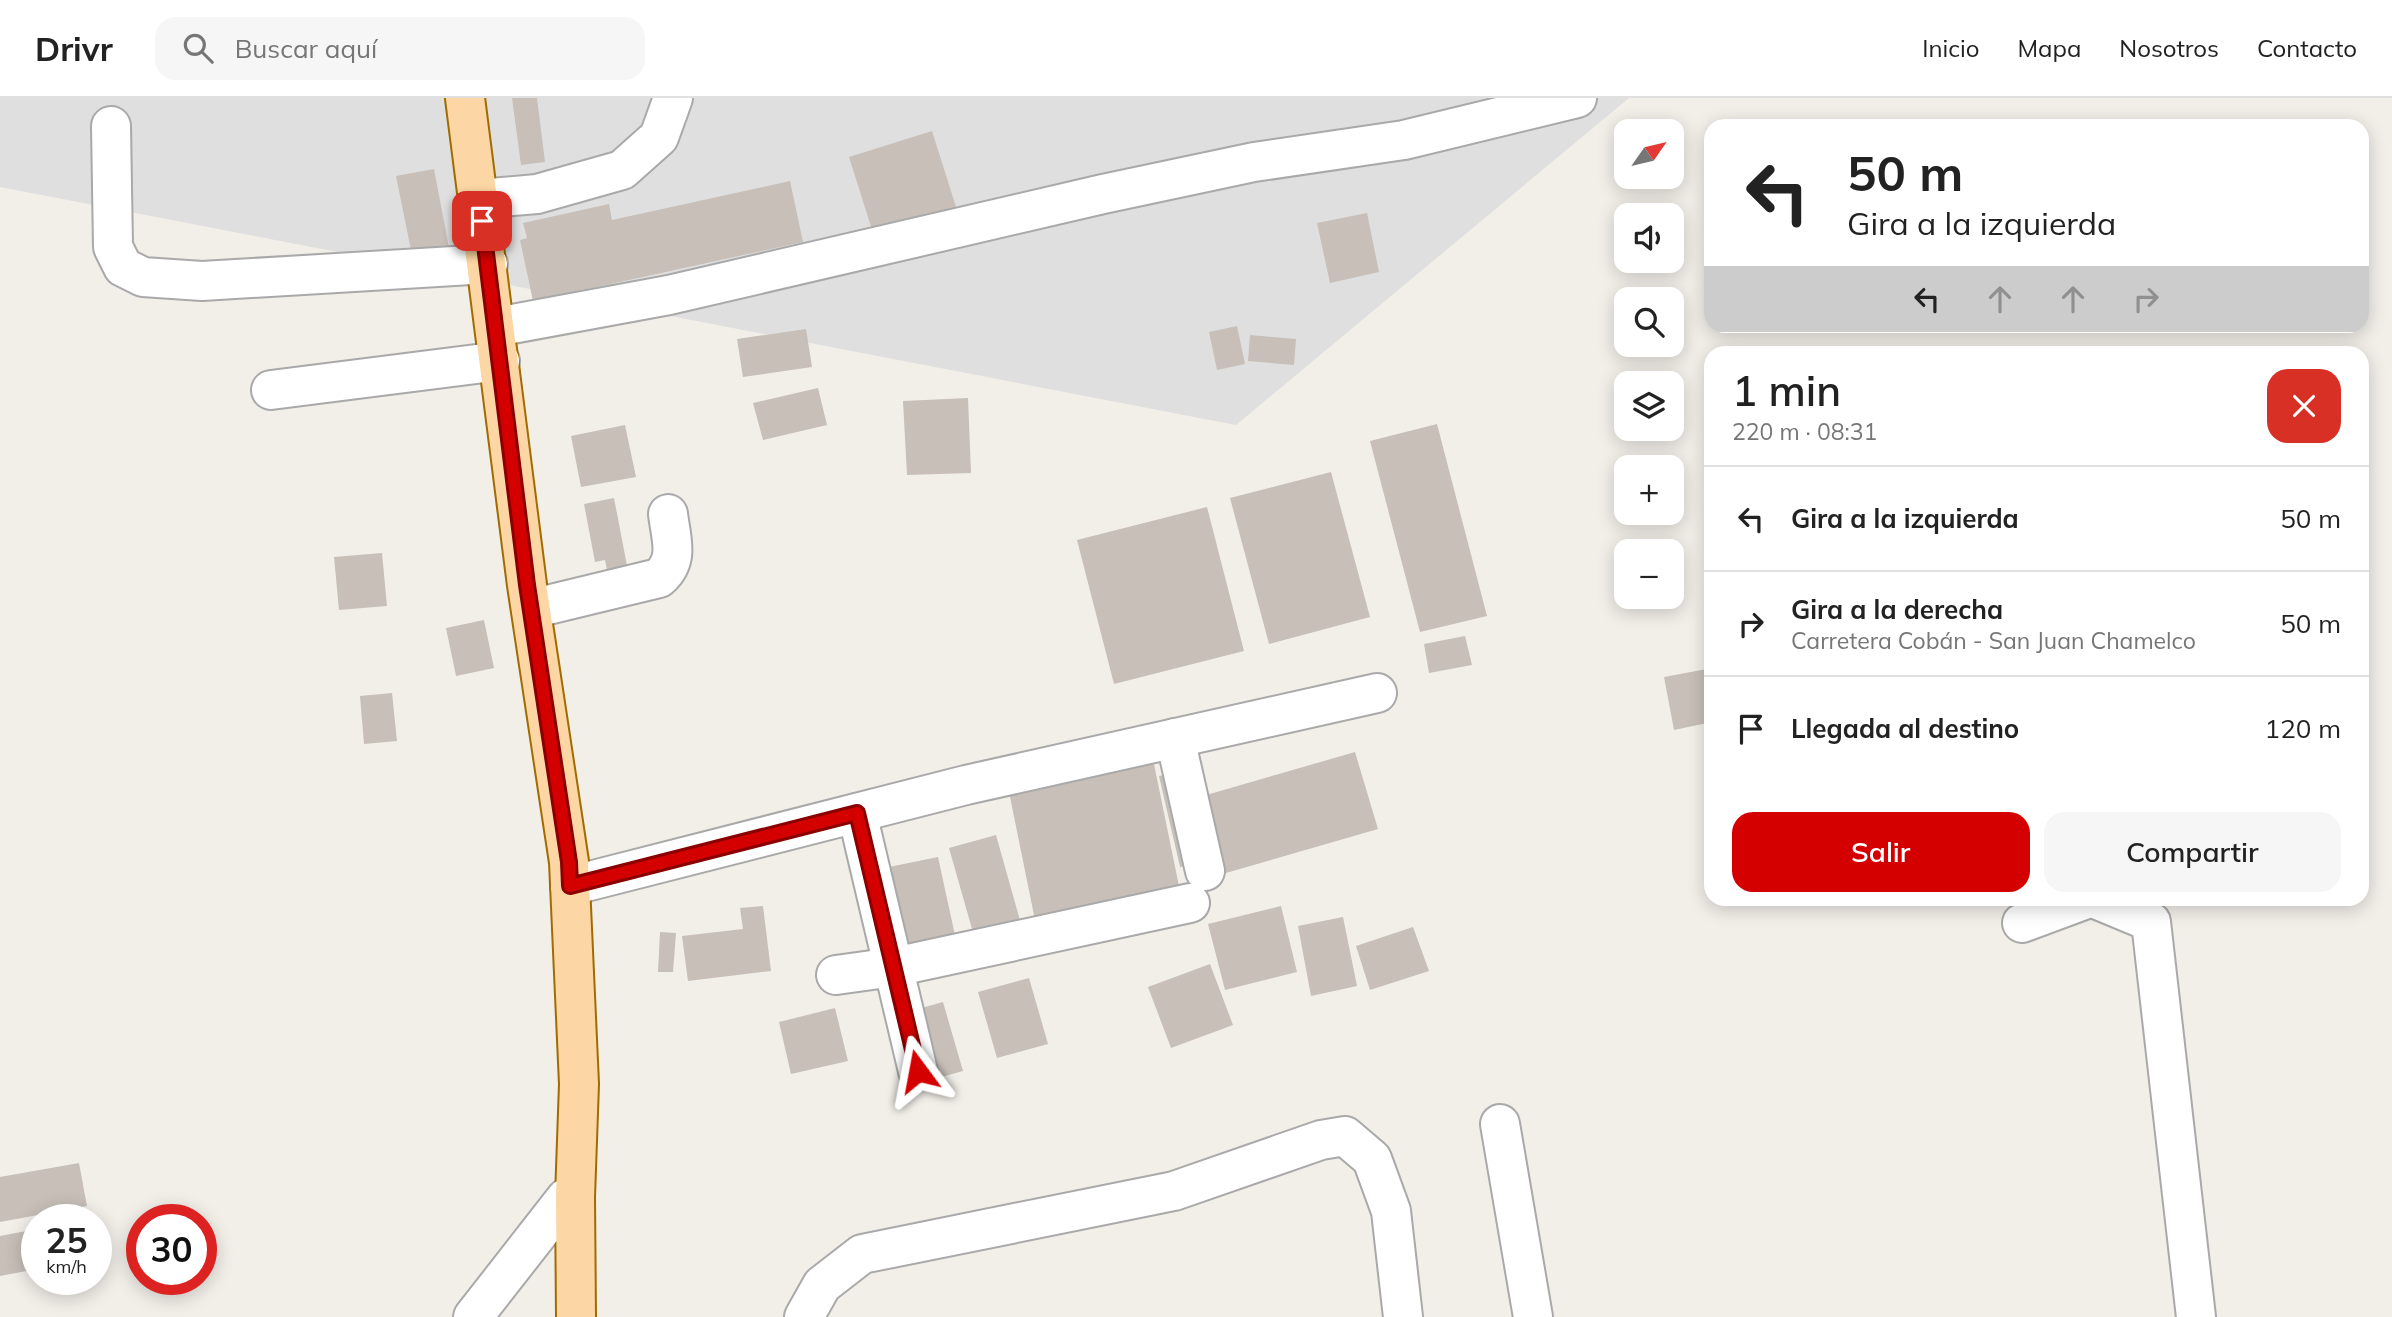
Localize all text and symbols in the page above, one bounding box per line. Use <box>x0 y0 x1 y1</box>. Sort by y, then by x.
search box <box>155 17 645 80</box>
text: Drivr <box>35 28 113 69</box>
icon: search <box>179 29 217 67</box>
text: Buscar aquí <box>235 32 377 65</box>
text: Inicio <box>1922 33 1979 63</box>
text: Mapa <box>2017 33 2081 63</box>
text: Nosotros <box>2119 33 2219 63</box>
text: Contacto <box>2257 33 2357 63</box>
north arrow <box>1614 119 1684 189</box>
map controls <box>1614 119 1684 609</box>
text: 50 m <box>1847 142 1963 203</box>
icon: left <box>1732 147 1823 238</box>
pin <box>452 191 512 251</box>
icon: arrive <box>463 202 501 240</box>
button: sound <box>1614 203 1684 273</box>
text: Gira a la izquierda <box>1847 203 2116 243</box>
icon: left <box>1908 280 1946 318</box>
icon: ahead <box>1981 280 2019 318</box>
icon: ahead <box>2054 280 2092 318</box>
icon: right <box>2127 280 2165 318</box>
button: search <box>1614 287 1684 357</box>
text: 1 min <box>1732 364 1841 417</box>
button: close <box>2267 369 2341 443</box>
button: layers <box>1614 371 1684 441</box>
text: 220 m · 08:31 <box>1732 417 1877 446</box>
button: + <box>1614 455 1684 525</box>
icon: left <box>1732 500 1770 538</box>
text: Gira a la izquierda <box>1791 502 2019 535</box>
text: 50 m <box>2280 502 2341 535</box>
button: − <box>1614 539 1684 609</box>
text: Gira a la derecha <box>1791 593 2003 626</box>
icon: right <box>1732 605 1770 643</box>
text: 50 m <box>2280 607 2341 640</box>
text: Carretera Cobán - San Juan Chamelco <box>1791 626 2196 655</box>
icon: arrive <box>1732 710 1770 748</box>
text: Llegada al destino <box>1791 712 2019 745</box>
text: 120 m <box>2265 712 2341 745</box>
button: Salir <box>1732 812 2030 892</box>
button: Compartir <box>2044 812 2341 892</box>
position arrow <box>881 1034 955 1108</box>
speed limit sign: 30 <box>126 1204 217 1295</box>
text: 25 <box>45 1218 88 1262</box>
text: km/h <box>46 1255 87 1278</box>

